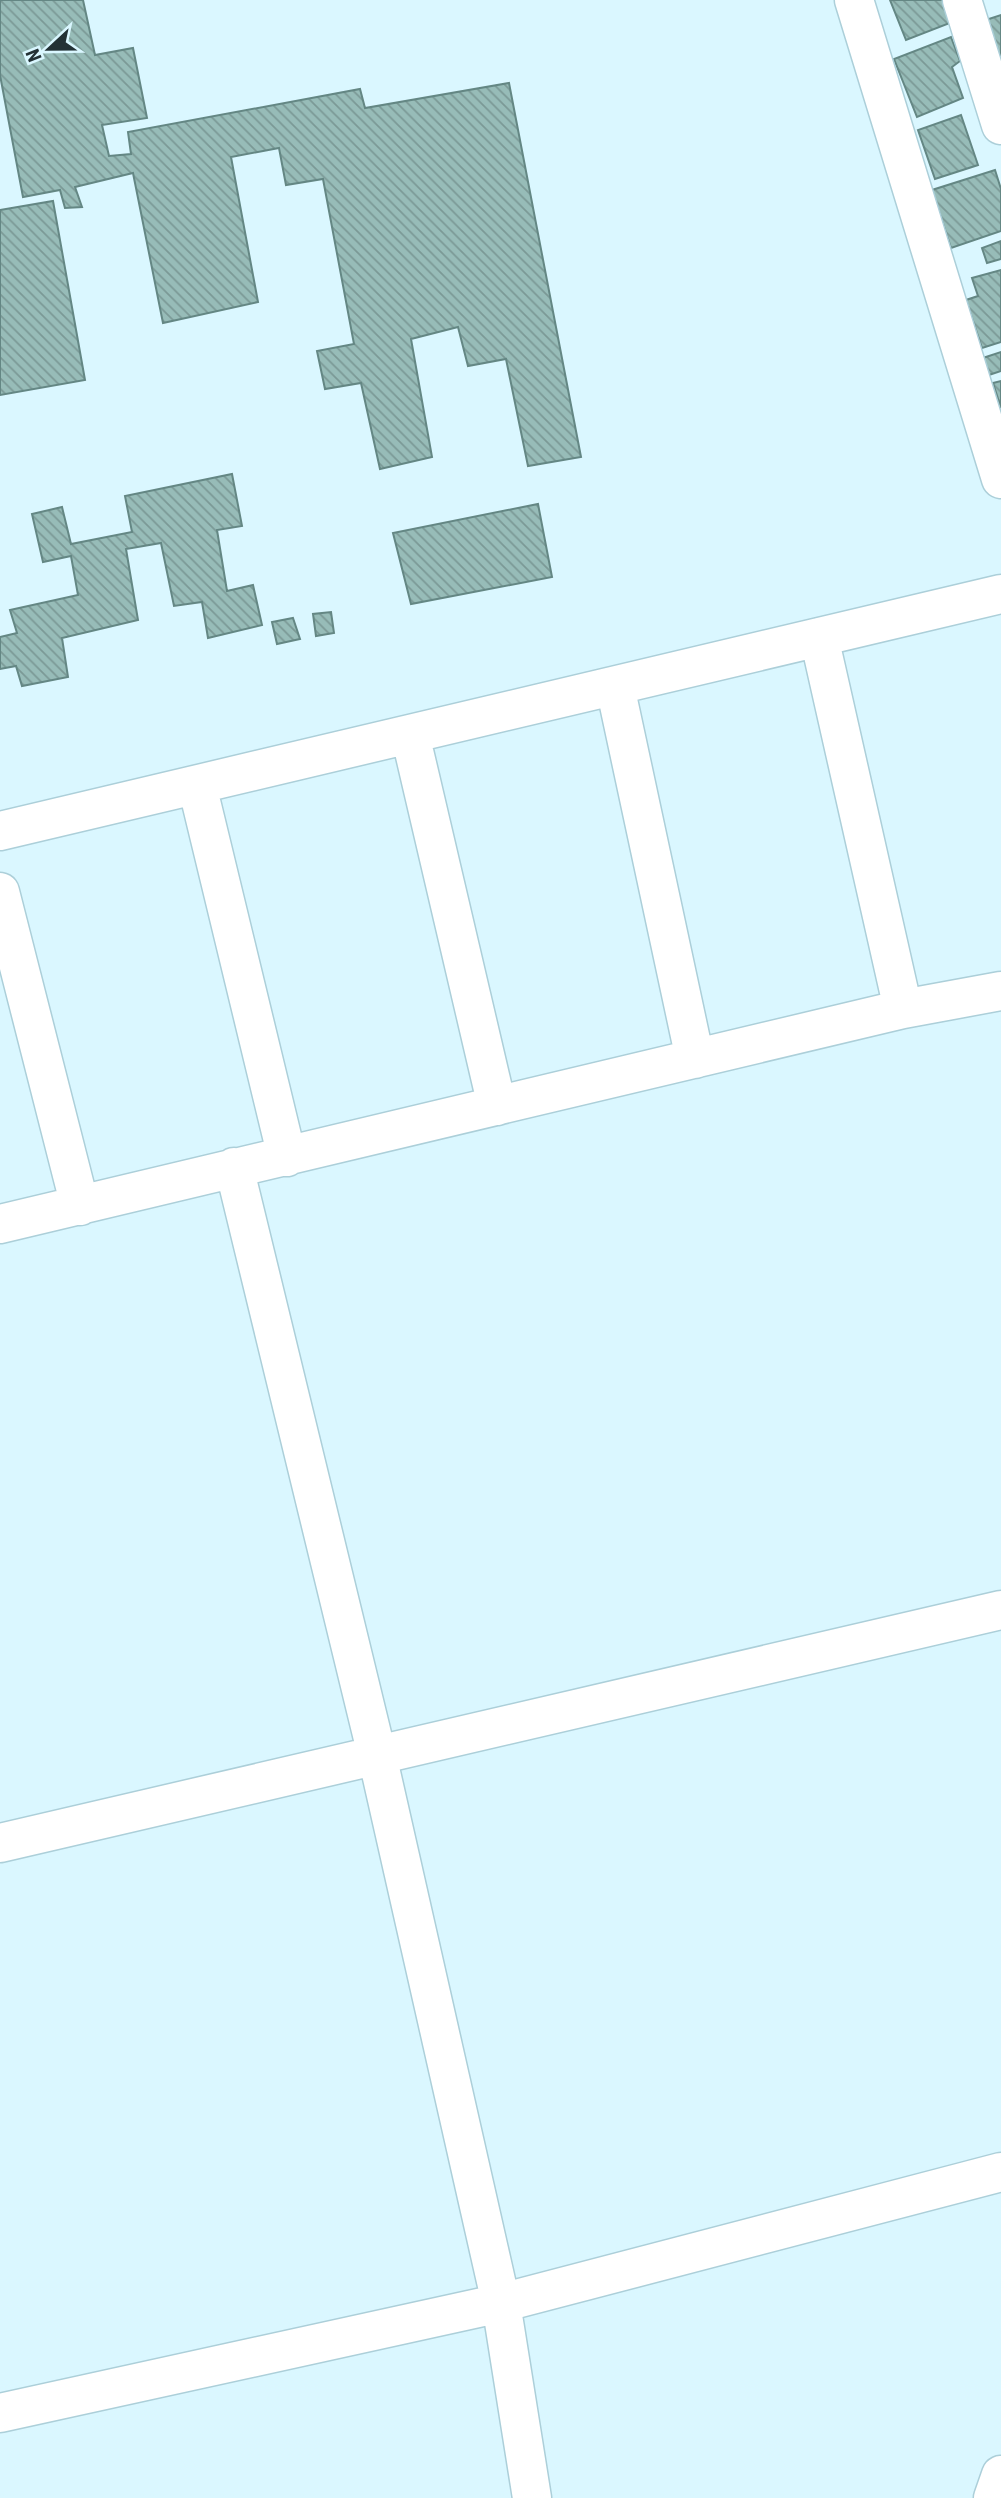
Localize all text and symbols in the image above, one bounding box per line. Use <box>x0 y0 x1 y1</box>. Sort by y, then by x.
north arrow <box>14 14 84 84</box>
text: N <box>21 45 47 65</box>

